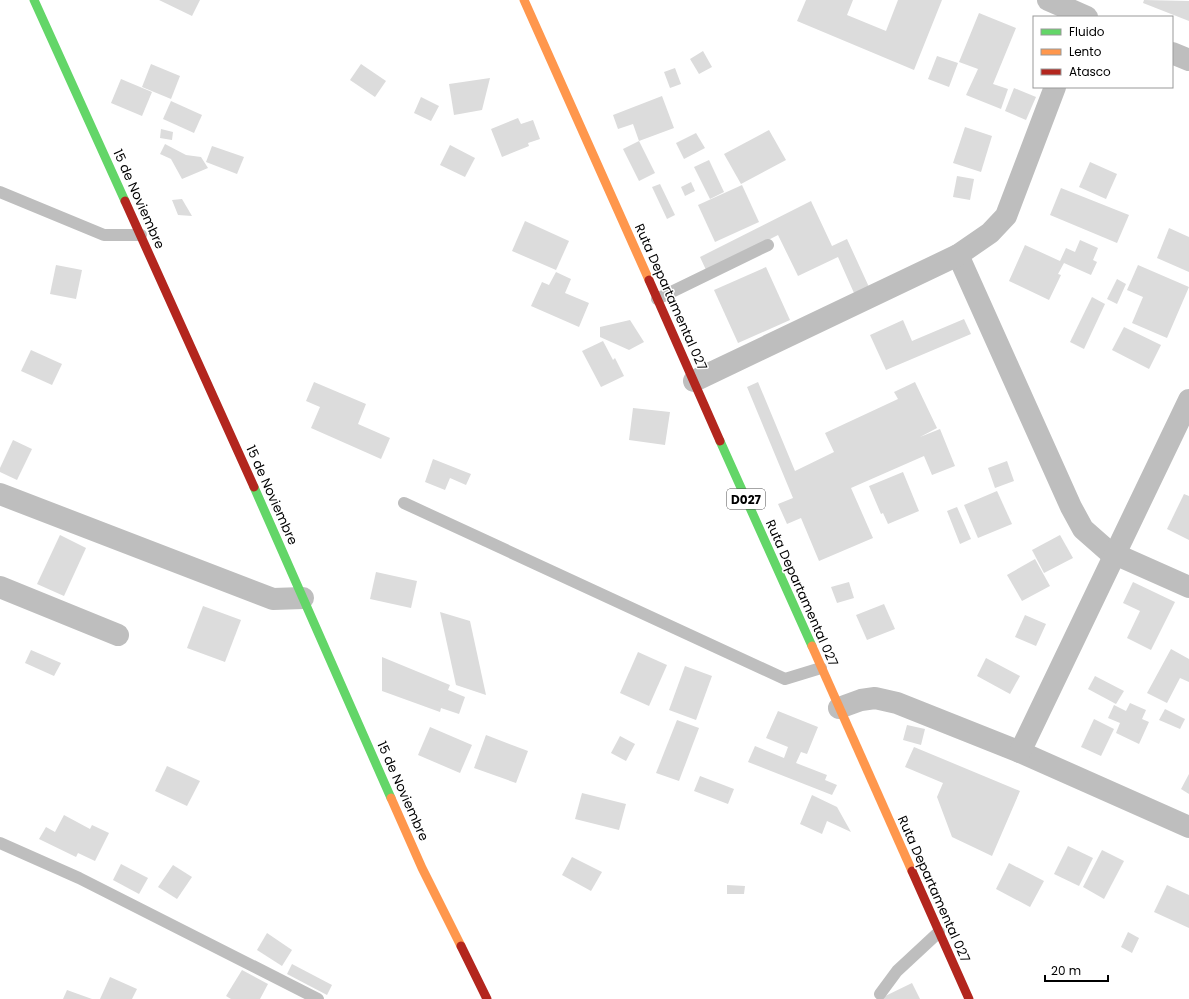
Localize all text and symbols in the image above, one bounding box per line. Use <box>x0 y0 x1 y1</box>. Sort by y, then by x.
legend <box>1033 16 1173 88</box>
text: Fluido <box>1069 23 1105 40</box>
text: Lento <box>1069 43 1102 60</box>
text: Atasco <box>1069 63 1111 80</box>
street label: 15 de Noviembre <box>109 146 169 252</box>
street label: Ruta Departamental 027 <box>630 220 712 374</box>
street label: 15 de Noviembre <box>242 442 302 548</box>
road number: D027 <box>727 489 765 509</box>
street label: Ruta Departamental 027 <box>761 516 843 670</box>
street label: 15 de Noviembre <box>373 738 433 844</box>
street label: Ruta Departamental 027 <box>893 812 975 966</box>
scale bar <box>1045 957 1108 983</box>
text: 20 m <box>1051 962 1081 979</box>

